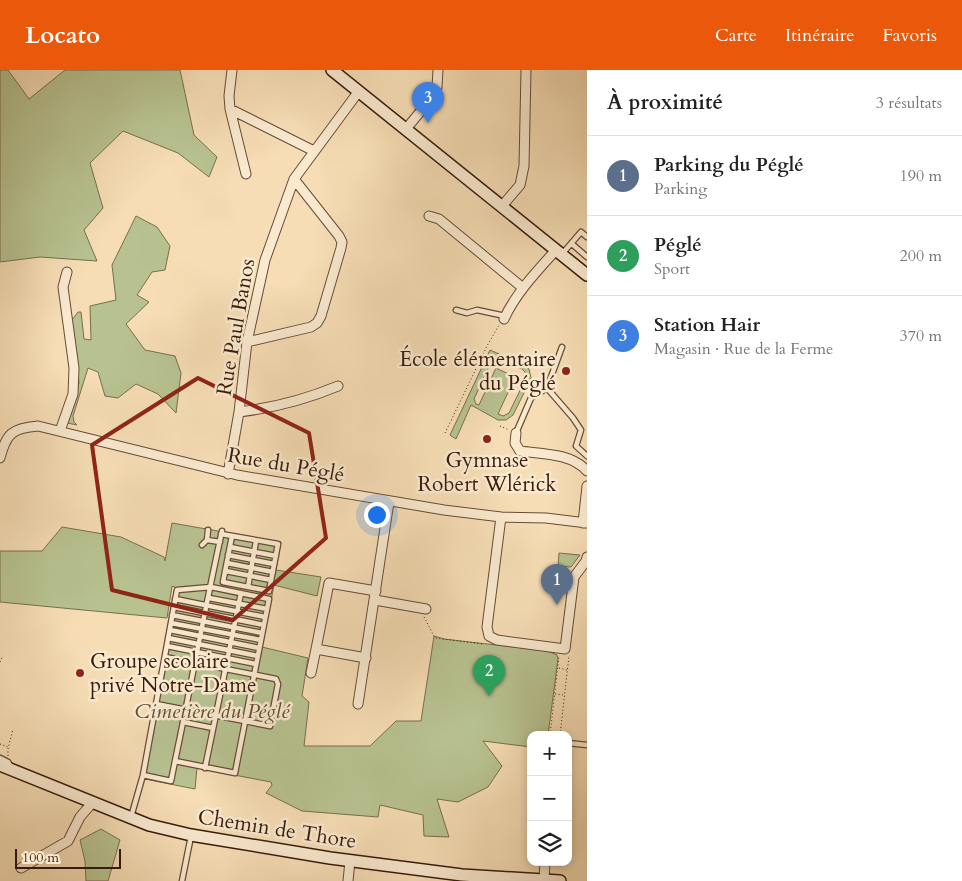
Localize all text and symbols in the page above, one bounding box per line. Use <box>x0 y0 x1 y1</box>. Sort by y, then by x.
text: Locato <box>25 19 100 52</box>
text: Carte <box>715 23 757 48</box>
text: Itinéraire <box>785 23 854 48</box>
text: Favoris <box>882 23 937 48</box>
pin: 3 <box>412 82 444 123</box>
text: À proximité <box>607 88 723 117</box>
text: 3 résultats <box>876 92 942 114</box>
text: Parking du Péglé <box>654 152 804 178</box>
text: 1 <box>619 165 627 187</box>
text: 190 m <box>900 165 942 187</box>
text: Parking <box>654 178 707 200</box>
text: Péglé <box>654 232 702 258</box>
text: 2 <box>619 245 627 267</box>
text: 200 m <box>900 245 942 267</box>
street label: Rue Paul Banos <box>210 256 262 398</box>
text: Sport <box>654 258 690 280</box>
text: Station Hair <box>654 312 760 338</box>
text: 3 <box>619 325 627 347</box>
text: 370 m <box>900 325 942 347</box>
text: Magasin · Rue de la Ferme <box>654 338 833 360</box>
place label: École élémentaire du Péglé <box>399 345 556 398</box>
marker: École élémentaire du Péglé <box>560 365 572 377</box>
marker: Gymnase Robert Wlérick <box>481 433 493 445</box>
street label: Rue du Péglé <box>225 440 347 490</box>
place label: Gymnase Robert Wlérick <box>417 446 557 499</box>
your location <box>364 502 390 528</box>
pin: 1 <box>541 564 573 605</box>
place label: Groupe scolaire privé Notre-Dame <box>90 647 256 700</box>
pin: 2 <box>473 655 505 696</box>
marker: Groupe scolaire privé Notre-Dame <box>74 667 86 679</box>
park label: Cimetière du Péglé <box>135 697 291 726</box>
map controls <box>527 731 572 866</box>
button: + <box>527 731 572 776</box>
button: − <box>527 776 572 821</box>
street label: Chemin de Thore <box>196 802 358 856</box>
button: layers <box>527 821 572 866</box>
scale bar <box>15 846 121 869</box>
text: 100 m <box>22 848 59 867</box>

